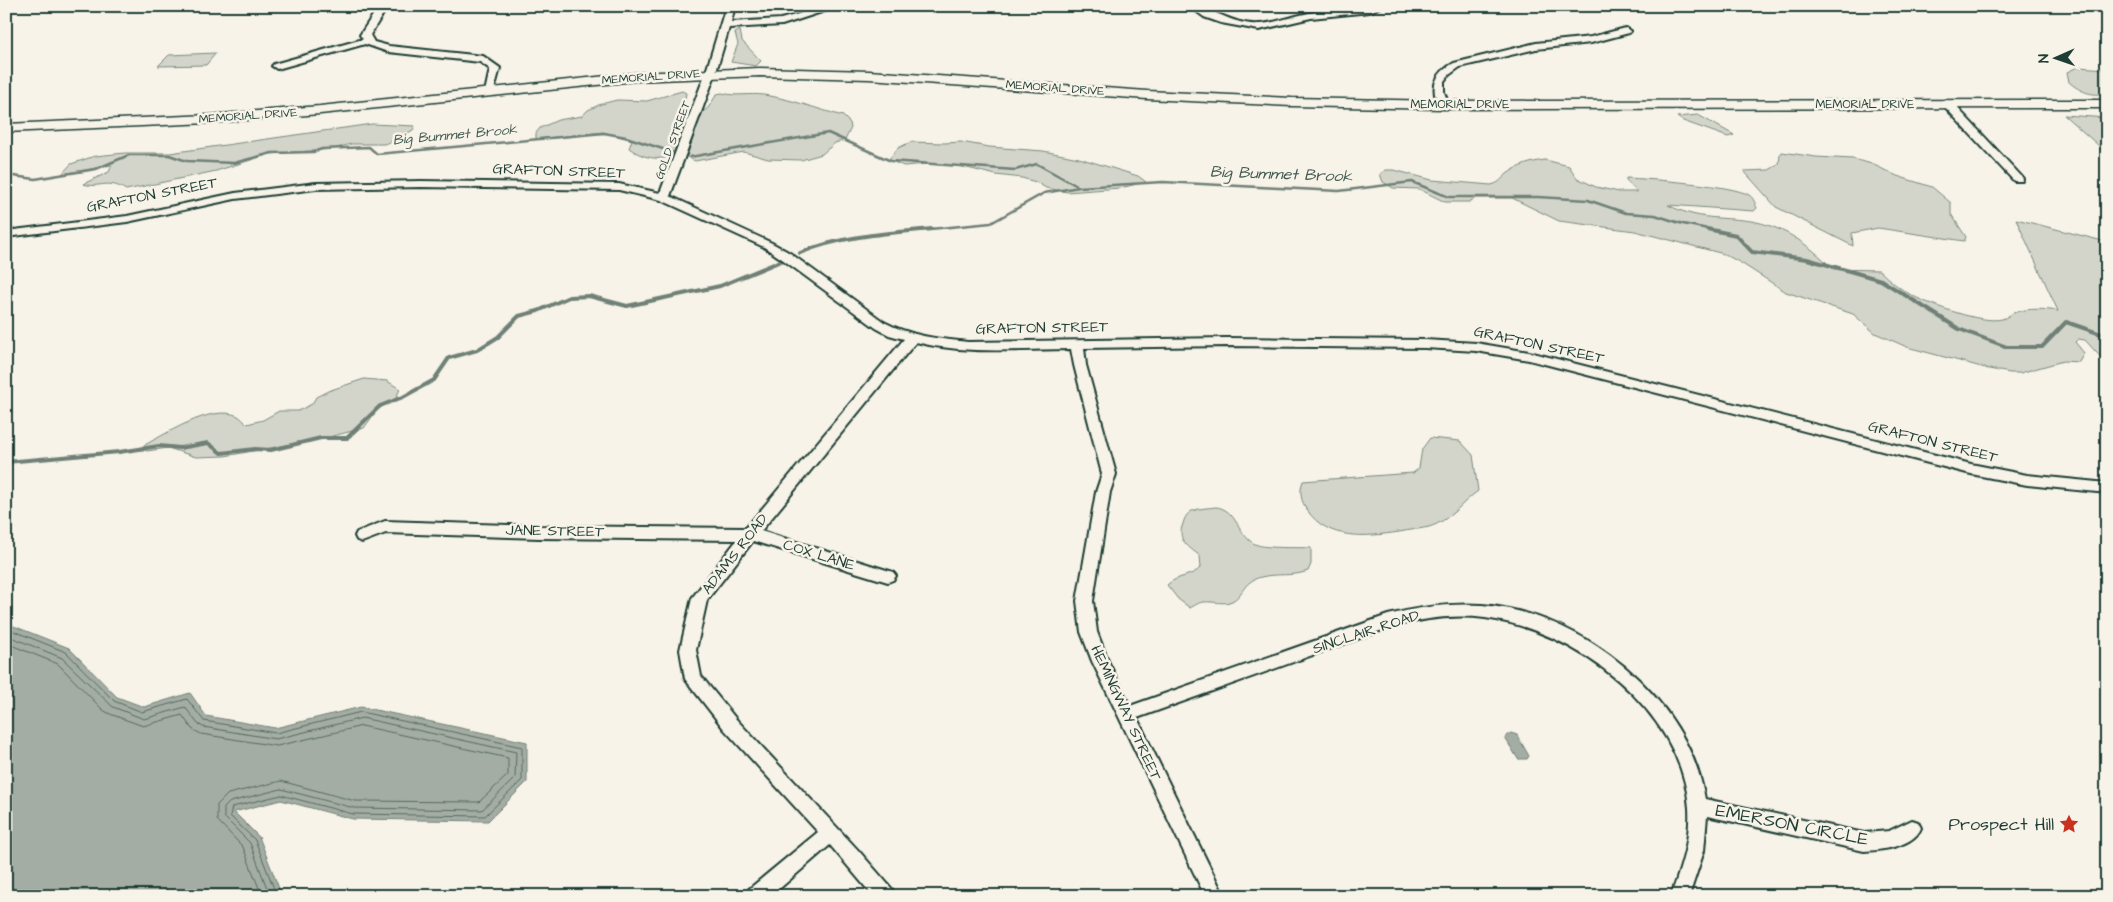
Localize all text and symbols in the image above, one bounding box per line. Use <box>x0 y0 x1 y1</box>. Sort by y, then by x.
north arrow <box>2030 32 2080 82</box>
text: N <box>2034 53 2054 63</box>
street label: MEMORIAL DRIVE <box>601 65 701 89</box>
street label: MEMORIAL DRIVE <box>1005 76 1105 100</box>
street label: MEMORIAL DRIVE <box>1411 96 1509 113</box>
street label: MEMORIAL DRIVE <box>1816 96 1914 113</box>
street label: GOLD STREET <box>651 98 695 182</box>
street label: MEMORIAL DRIVE <box>198 104 298 128</box>
water label: Big Bummet Brook <box>392 120 518 150</box>
street label: GRAFTON STREET <box>492 158 626 184</box>
water label: Big Bummet Brook <box>1209 161 1354 189</box>
street label: GRAFTON STREET <box>85 172 220 218</box>
street label: GRAFTON STREET <box>975 316 1109 340</box>
street label: GRAFTON STREET <box>1472 321 1607 369</box>
street label: GRAFTON STREET <box>1866 416 2001 468</box>
street label: ADAMS ROAD <box>697 509 773 599</box>
street label: JANE STREET <box>506 520 605 542</box>
street label: COX LANE <box>781 534 858 576</box>
street label: SINCLAIR ROAD <box>1310 605 1422 659</box>
street label: HEMINGWAY STREET <box>1085 642 1167 785</box>
street label: EMERSON CIRCLE <box>1713 798 1871 852</box>
place label: Prospect Hill <box>1949 812 2054 837</box>
place icon: Prospect Hill <box>2058 813 2080 835</box>

